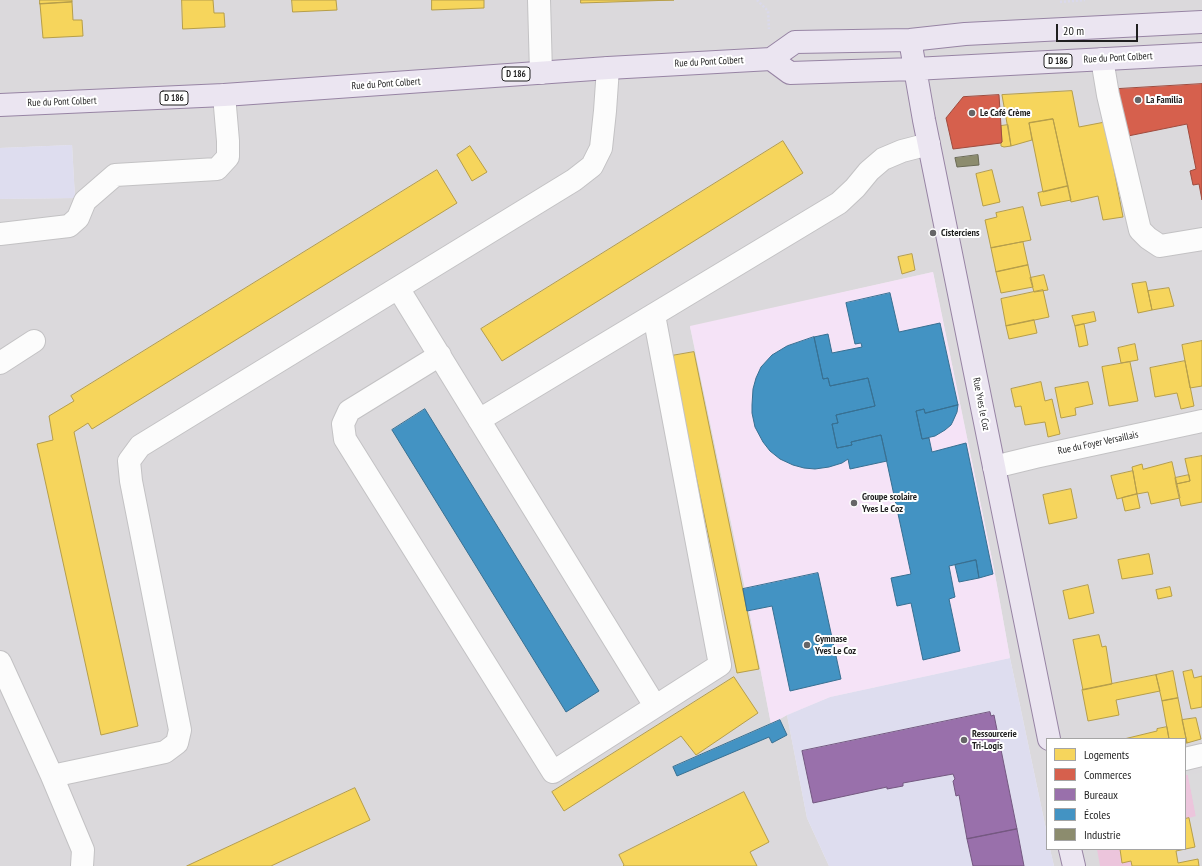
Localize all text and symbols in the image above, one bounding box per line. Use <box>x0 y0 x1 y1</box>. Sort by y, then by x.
scale bar <box>1058 16 1140 42</box>
text: 20 m <box>1063 23 1084 38</box>
street label: Rue du Pont Colbert <box>1083 50 1153 66</box>
street label: Rue du Pont Colbert <box>674 54 744 70</box>
road number: D 186 <box>1044 54 1072 68</box>
road number: D 186 <box>502 67 530 81</box>
street label: Rue du Pont Colbert <box>351 76 421 92</box>
road number: D 186 <box>160 91 188 105</box>
place label: La Familia <box>1146 94 1182 106</box>
street label: Rue du Pont Colbert <box>27 95 97 109</box>
marker: La Familia <box>1133 95 1143 105</box>
place label: Le Café Crème <box>980 107 1031 119</box>
marker: Le Café Crème <box>967 108 977 118</box>
place label: Cisterciens <box>941 227 979 239</box>
marker: Cisterciens <box>928 228 938 238</box>
street label: Rue Yves le Coz <box>970 376 992 432</box>
street label: Rue du Foyer Versaillais <box>1057 429 1139 457</box>
place label: Groupe scolaire Yves Le Coz <box>862 491 917 514</box>
marker: Groupe scolaire Yves Le Coz <box>849 498 859 508</box>
place label: Gymnase Yves Le Coz <box>815 633 856 656</box>
marker: Gymnase Yves Le Coz <box>802 640 812 650</box>
place label: Ressourcerie Tri-Logis <box>972 728 1017 752</box>
marker: Ressourcerie Tri-Logis <box>959 735 969 745</box>
legend <box>1046 738 1186 850</box>
text: Logements <box>1084 747 1129 762</box>
text: Commerces <box>1084 767 1131 782</box>
text: Bureaux <box>1084 787 1118 802</box>
text: Écoles <box>1084 807 1110 822</box>
text: Industrie <box>1084 827 1121 842</box>

